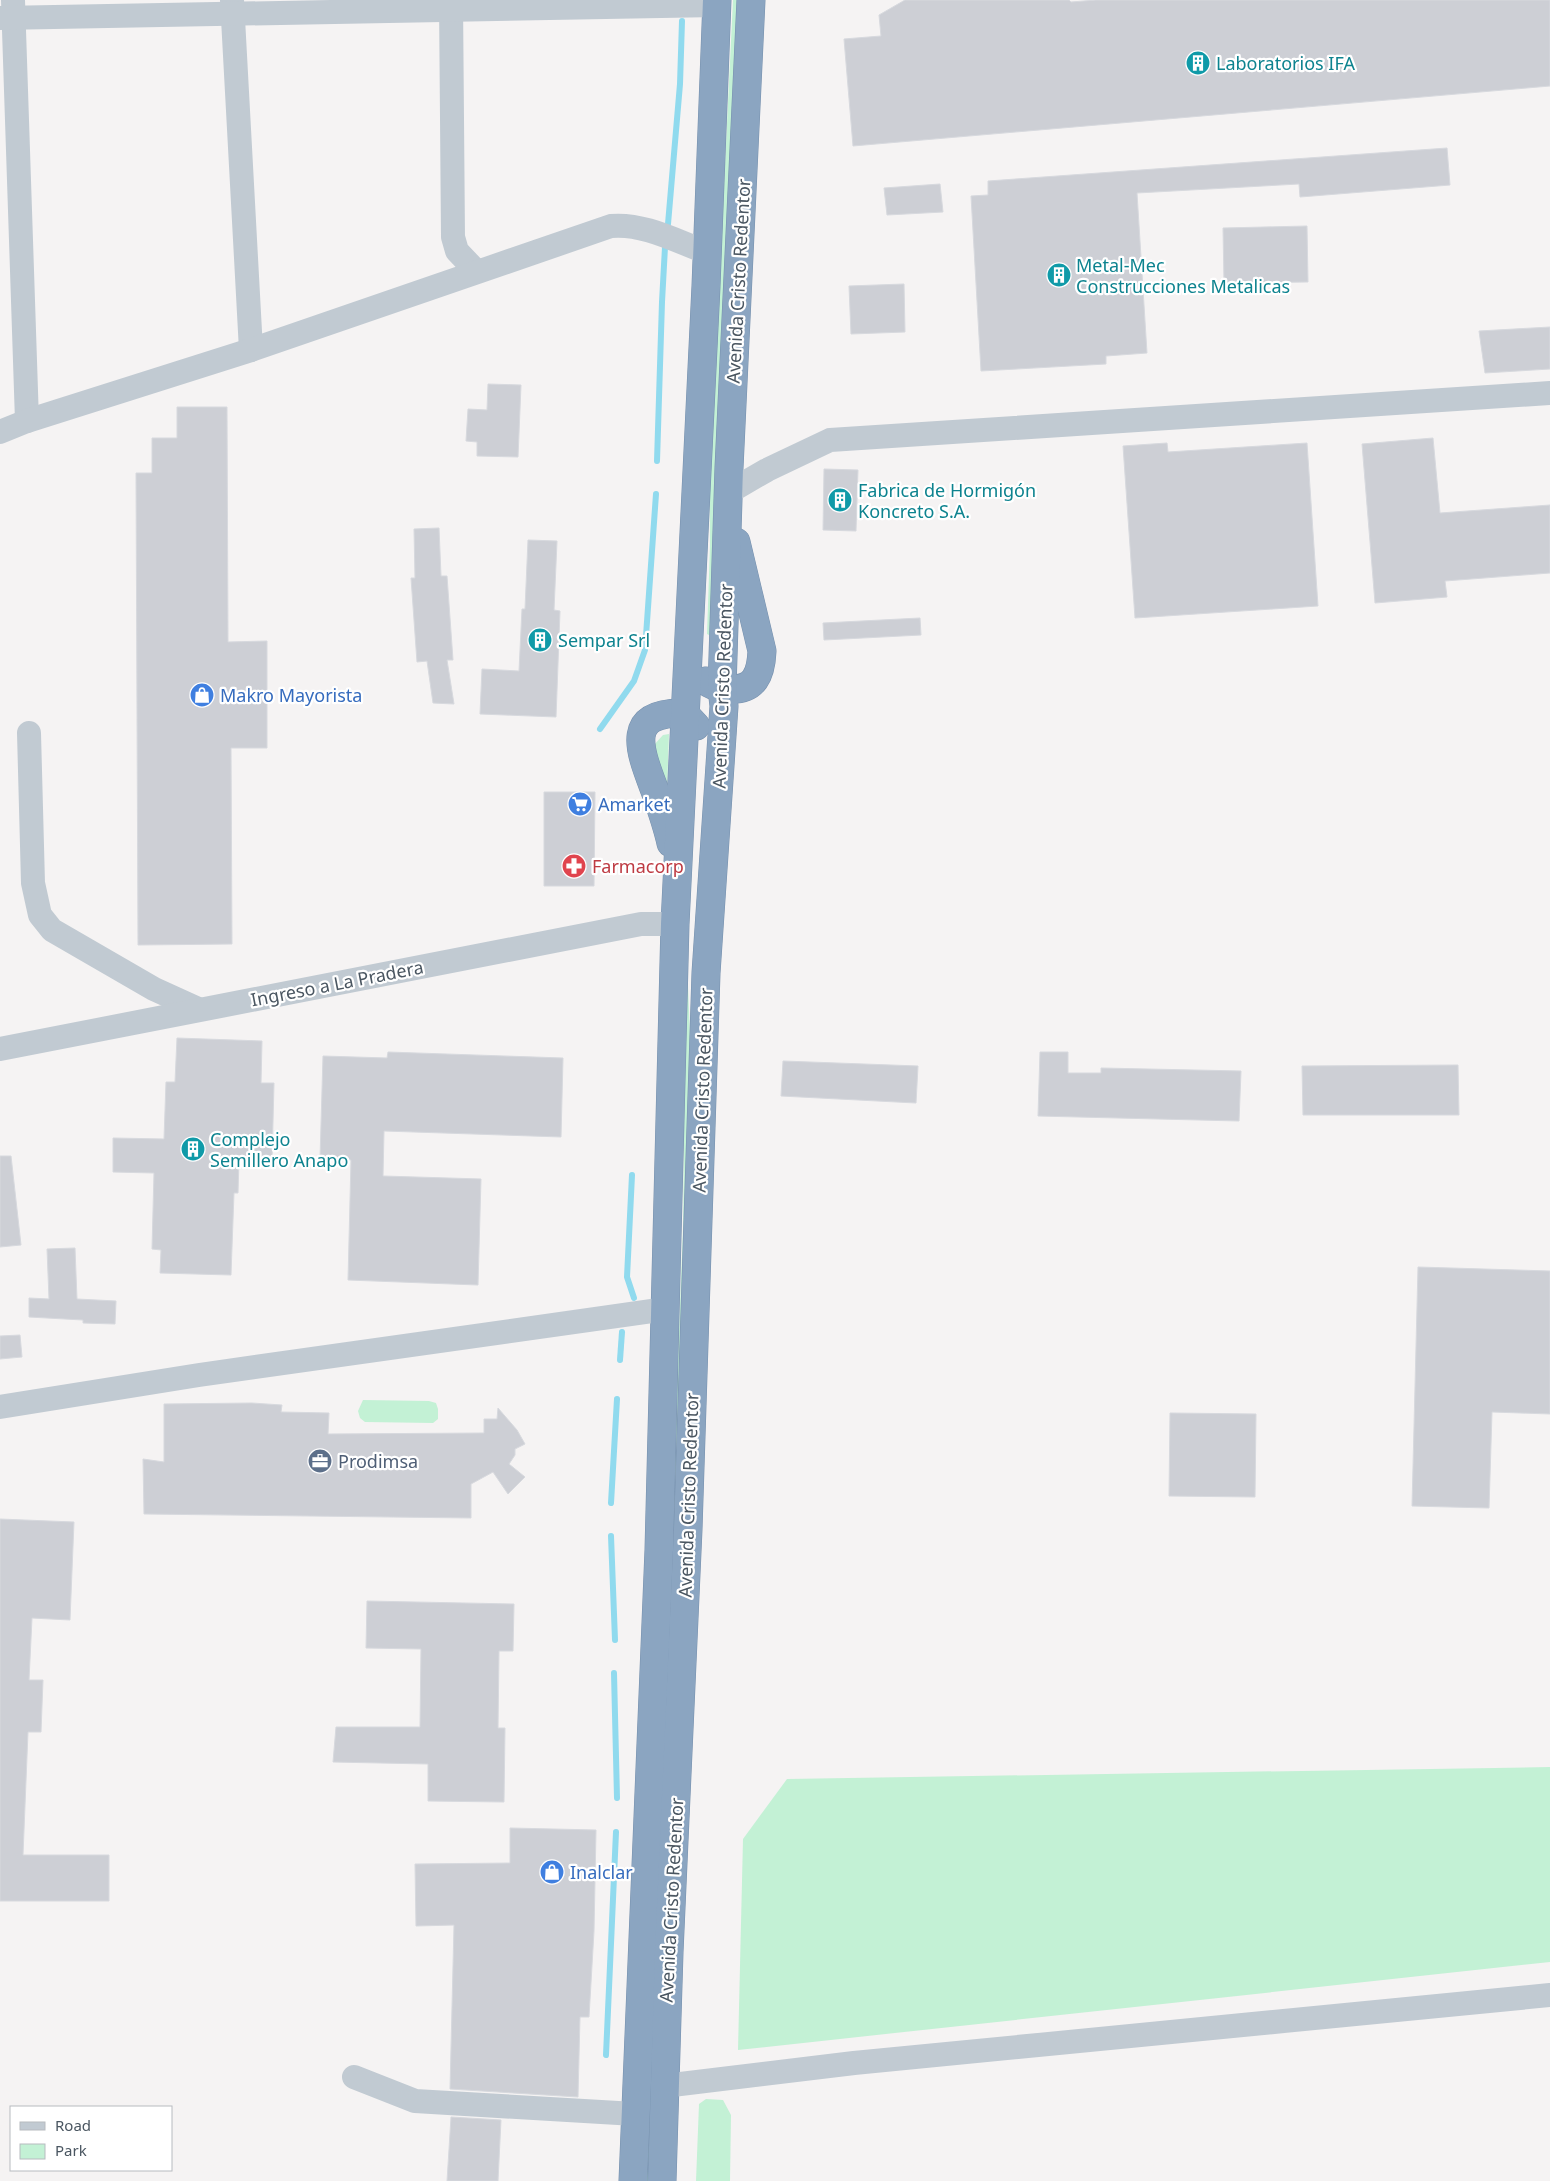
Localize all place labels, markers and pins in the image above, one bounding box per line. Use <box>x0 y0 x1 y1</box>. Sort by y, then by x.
building icon: Laboratorios IFA <box>1185 50 1211 76</box>
place label: Laboratorios IFA <box>1216 51 1355 75</box>
place label: Metal-Mec Construcciones Metalicas <box>1076 253 1290 298</box>
building icon: Metal-Mec Construcciones Metalicas <box>1046 262 1072 288</box>
place label: Fabrica de Hormigón Koncreto S.A. <box>858 478 1036 523</box>
building icon: Fabrica de Hormigón Koncreto S.A. <box>827 487 853 513</box>
building icon: Sempar Srl <box>527 627 553 653</box>
place label: Sempar Srl <box>558 628 650 652</box>
shop icon: Makro Mayorista <box>189 682 215 708</box>
place label: Makro Mayorista <box>220 683 362 707</box>
supermarket icon: Amarket <box>567 791 593 817</box>
place label: Amarket <box>598 792 671 816</box>
pharmacy icon: Farmacorp <box>561 853 587 879</box>
place label: Farmacorp <box>592 854 684 878</box>
place label: Complejo Semillero Anapo <box>210 1127 348 1172</box>
building icon: Complejo Semillero Anapo <box>180 1136 206 1162</box>
office icon: Prodimsa <box>307 1448 333 1474</box>
place label: Prodimsa <box>338 1449 418 1473</box>
shop icon: Inalclar <box>539 1859 565 1885</box>
place label: Inalclar <box>570 1860 633 1884</box>

